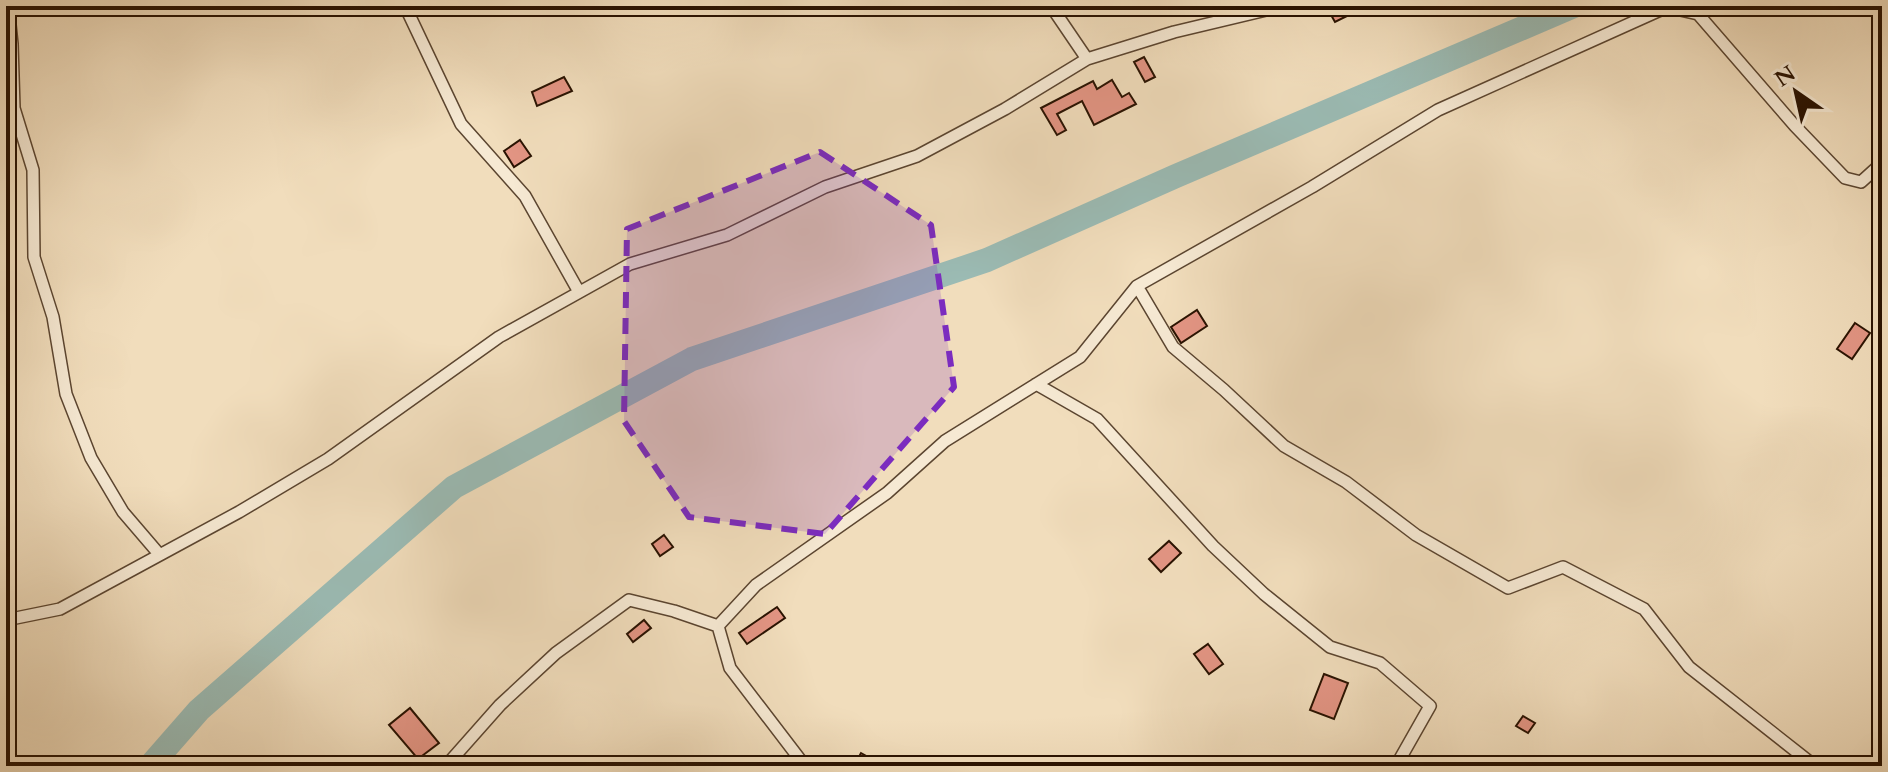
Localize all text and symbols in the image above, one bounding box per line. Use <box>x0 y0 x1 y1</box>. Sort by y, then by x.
north arrow <box>1756 52 1836 132</box>
text: N <box>1769 58 1802 94</box>

